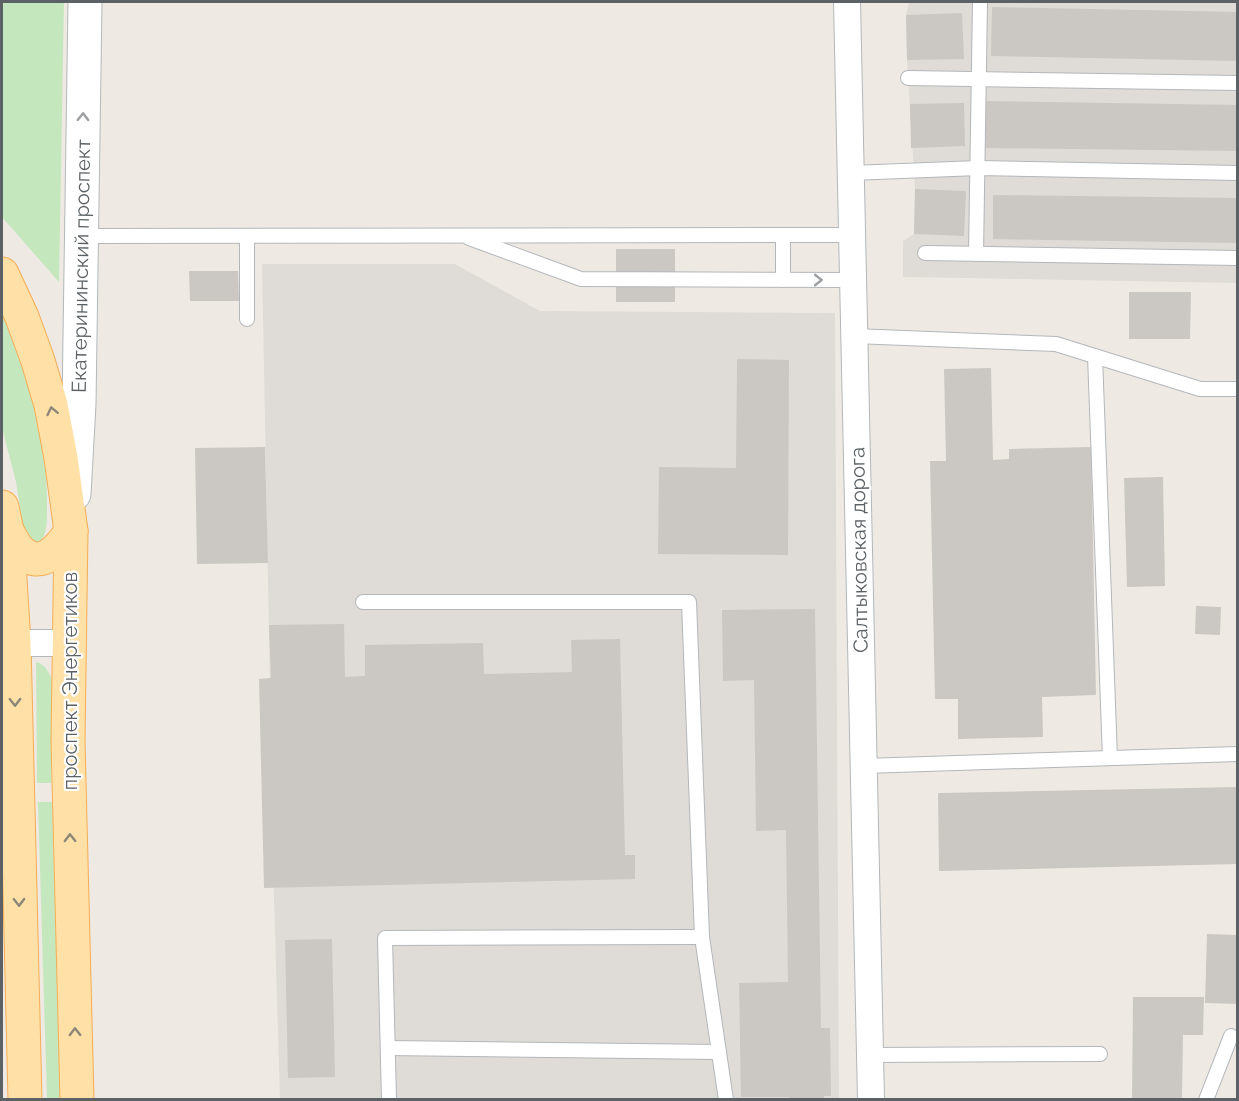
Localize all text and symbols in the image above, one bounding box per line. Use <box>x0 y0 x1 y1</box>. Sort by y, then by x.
one-way arrow <box>76 112 89 121</box>
street label: Екатерининский проспект <box>67 138 95 393</box>
one-way arrow <box>814 274 823 286</box>
one-way arrow <box>46 406 59 416</box>
street label: Салтыковская дорога <box>845 447 873 653</box>
street label: проспект Энергетиков <box>58 572 82 790</box>
one-way arrow <box>9 697 21 706</box>
one-way arrow <box>64 833 77 842</box>
one-way arrow <box>13 898 26 907</box>
one-way arrow <box>69 1028 81 1037</box>

